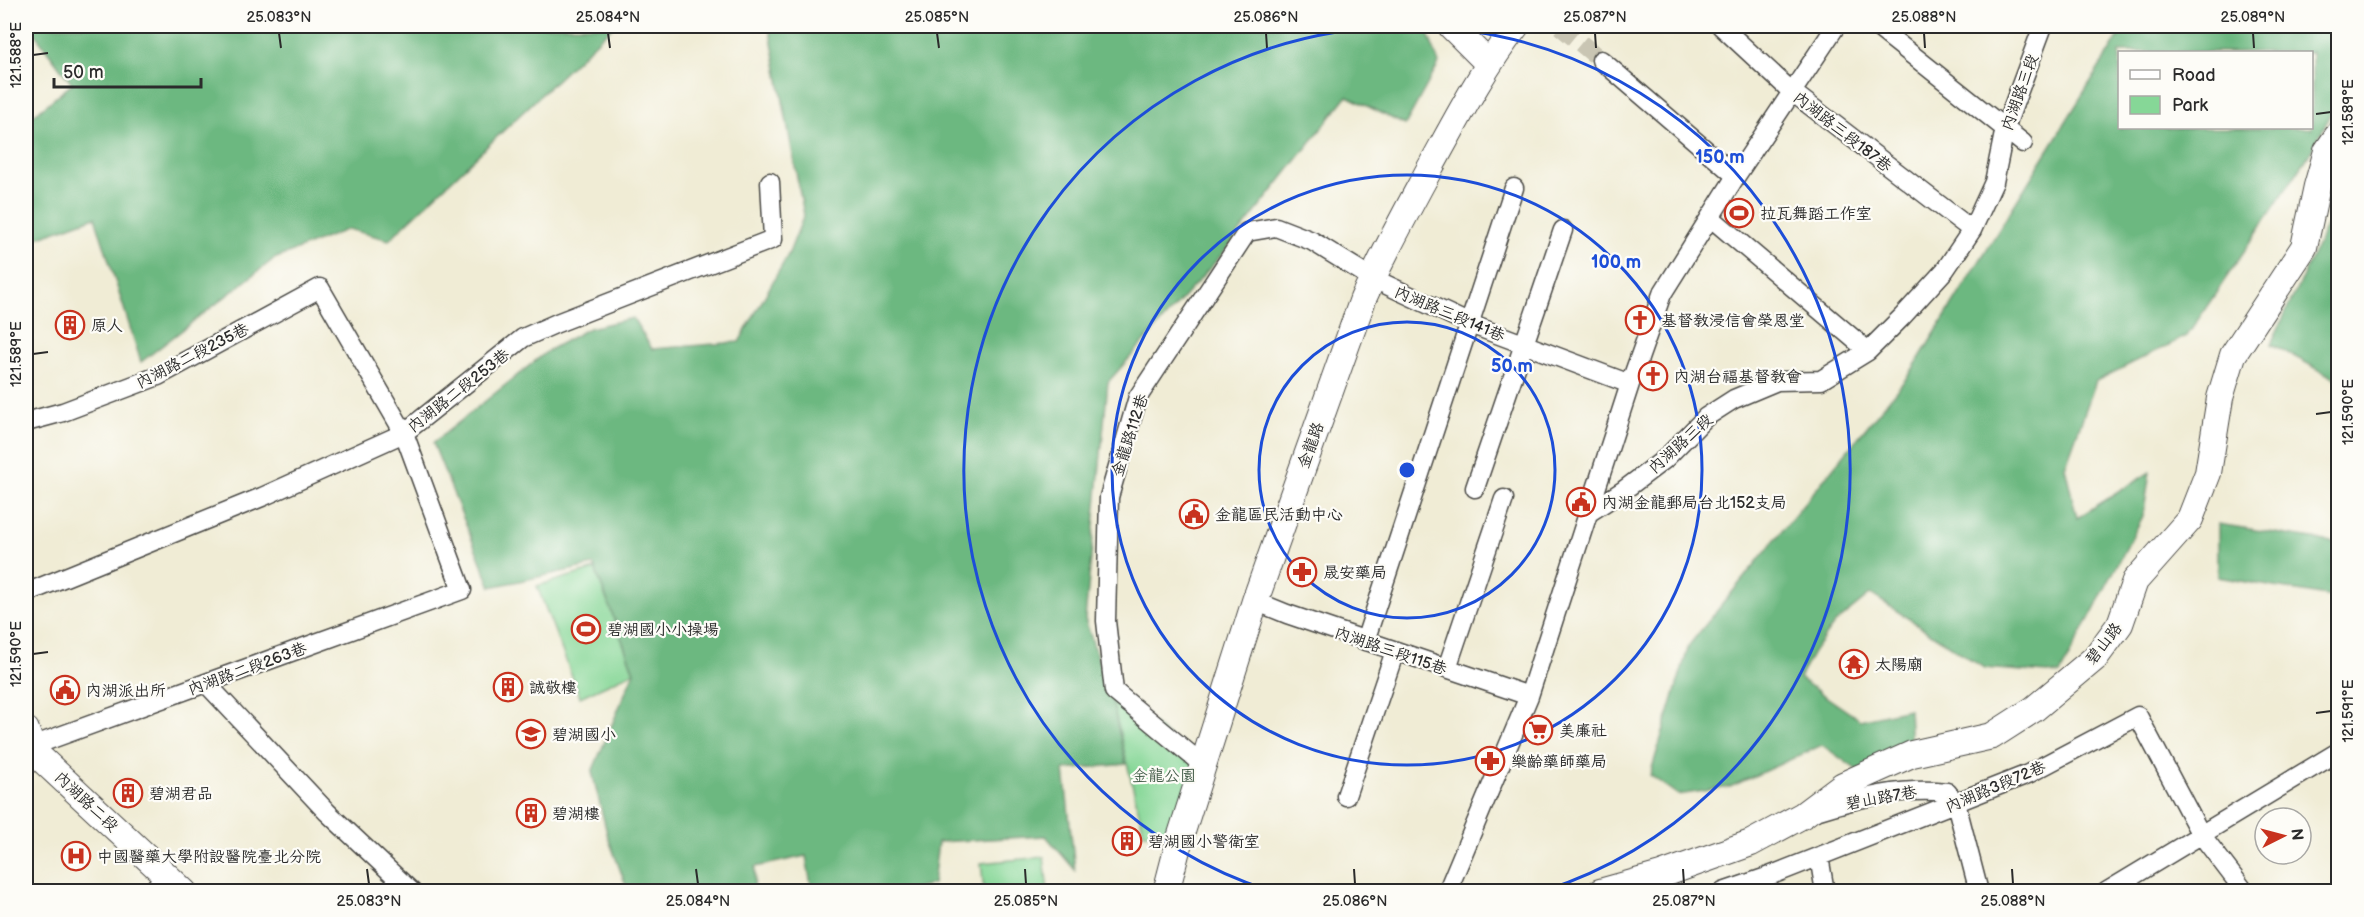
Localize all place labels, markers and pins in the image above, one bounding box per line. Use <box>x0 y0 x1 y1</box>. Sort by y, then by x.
sports icon: 拉瓦舞蹈工作室 <box>1723 197 1755 229</box>
place label: 拉瓦舞蹈工作室 <box>1760 205 1872 224</box>
church icon: 基督教浸信會榮恩堂 <box>1624 304 1656 336</box>
building icon: 原人 <box>54 309 86 341</box>
place label: 基督教浸信會榮恩堂 <box>1661 312 1805 331</box>
place label: 原人 <box>91 317 123 336</box>
church icon: 內湖台福基督教會 <box>1637 360 1669 392</box>
place label: 內湖台福基督教會 <box>1674 368 1802 387</box>
centre of rings <box>1397 460 1417 480</box>
public building icon: 內湖金龍郵局台北152支局 <box>1565 486 1597 518</box>
place label: 內湖金龍郵局台北152支局 <box>1602 494 1787 513</box>
public building icon: 金龍區民活動中心 <box>1178 498 1210 530</box>
place label: 金龍區民活動中心 <box>1215 506 1343 525</box>
pharmacy icon: 晟安藥局 <box>1286 556 1318 588</box>
place label: 晟安藥局 <box>1323 564 1387 583</box>
sports icon: 碧湖國小小操場 <box>570 613 602 645</box>
place label: 碧湖國小小操場 <box>607 621 719 640</box>
temple icon: 太陽廟 <box>1838 648 1870 680</box>
place label: 太陽廟 <box>1875 656 1923 675</box>
building icon: 誠敬樓 <box>492 671 524 703</box>
public building icon: 內湖派出所 <box>49 674 81 706</box>
place label: 誠敬樓 <box>529 679 577 698</box>
place label: 內湖派出所 <box>86 682 166 701</box>
supermarket icon: 美廉社 <box>1522 714 1554 746</box>
school or university icon: 碧湖國小 <box>515 718 547 750</box>
place label: 美廉社 <box>1559 722 1607 741</box>
place label: 碧湖國小 <box>552 726 616 745</box>
pharmacy icon: 樂齡藥師藥局 <box>1474 745 1506 777</box>
place label: 樂齡藥師藥局 <box>1511 753 1607 772</box>
building icon: 碧湖君品 <box>112 777 144 809</box>
place label: 碧湖君品 <box>149 785 213 804</box>
building icon: 碧湖樓 <box>515 797 547 829</box>
place label: 碧湖樓 <box>552 805 600 824</box>
building icon: 碧湖國小警衛室 <box>1111 825 1143 857</box>
place label: 碧湖國小警衛室 <box>1148 833 1260 852</box>
hospital icon: 中國醫藥大學附設醫院臺北分院 <box>60 840 92 872</box>
place label: 中國醫藥大學附設醫院臺北分院 <box>97 848 321 867</box>

